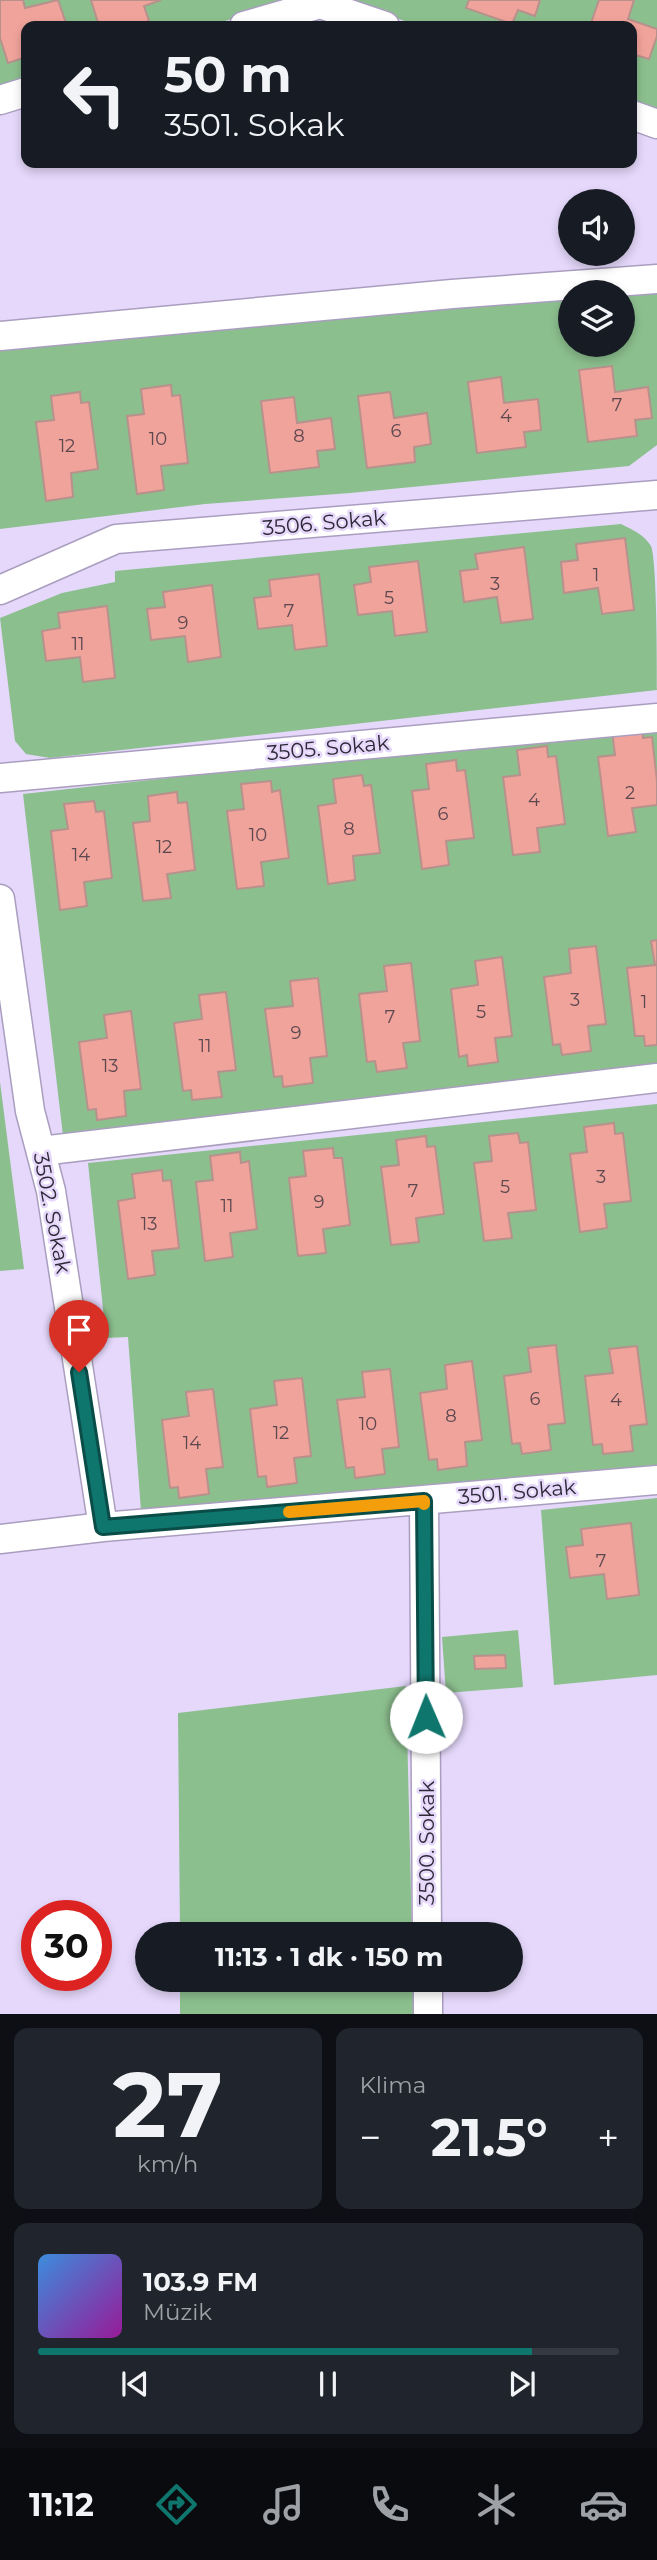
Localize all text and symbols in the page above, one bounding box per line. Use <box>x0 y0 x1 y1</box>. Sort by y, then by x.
text: 50 m <box>164 45 292 104</box>
icon: left <box>49 49 140 140</box>
text: 3501. Sokak <box>164 105 344 144</box>
map controls <box>558 189 635 357</box>
button: sound <box>558 189 635 266</box>
button: layers <box>558 280 635 357</box>
house number: 7 <box>612 394 622 416</box>
house number: 4 <box>500 405 512 427</box>
house number: 6 <box>391 420 402 442</box>
house number: 8 <box>293 425 305 447</box>
house number: 10 <box>149 428 167 450</box>
house number: 12 <box>59 435 75 457</box>
street label: 3506. Sokak <box>261 505 387 540</box>
house number: 1 <box>593 564 599 586</box>
house number: 3 <box>490 573 500 595</box>
house number: 5 <box>384 587 394 609</box>
house number: 7 <box>284 600 294 622</box>
house number: 9 <box>178 612 189 634</box>
house number: 11 <box>72 633 85 655</box>
street label: 3505. Sokak <box>266 730 391 765</box>
house number: 2 <box>625 782 635 804</box>
house number: 4 <box>528 789 540 811</box>
house number: 6 <box>438 803 449 825</box>
house number: 8 <box>343 818 355 840</box>
house number: 10 <box>249 824 267 846</box>
house number: 12 <box>156 836 172 858</box>
house number: 14 <box>72 844 90 866</box>
house number: 3 <box>570 989 580 1011</box>
house number: 1 <box>641 991 647 1013</box>
house number: 5 <box>476 1001 486 1023</box>
house number: 7 <box>385 1006 395 1028</box>
house number: 9 <box>291 1022 302 1044</box>
house number: 11 <box>199 1035 212 1057</box>
house number: 13 <box>102 1055 118 1077</box>
street label: 3502. Sokak <box>28 1150 77 1276</box>
house number: 3 <box>596 1166 606 1188</box>
house number: 5 <box>500 1176 510 1198</box>
house number: 7 <box>408 1180 418 1202</box>
house number: 9 <box>314 1191 325 1213</box>
house number: 11 <box>221 1195 234 1217</box>
house number: 13 <box>141 1213 157 1235</box>
pin <box>49 1300 109 1372</box>
icon: arrive <box>60 1311 98 1349</box>
house number: 6 <box>530 1388 541 1410</box>
house number: 4 <box>610 1389 622 1411</box>
house number: 8 <box>445 1405 457 1427</box>
house number: 10 <box>359 1413 377 1435</box>
house number: 12 <box>273 1422 289 1444</box>
house number: 14 <box>183 1432 201 1454</box>
street label: 3501. Sokak <box>457 1474 577 1509</box>
house number: 7 <box>596 1550 606 1572</box>
position arrow <box>389 1680 463 1754</box>
street label: 3500. Sokak <box>414 1780 439 1905</box>
speed limit sign: 30 <box>21 1900 112 1991</box>
text: 11:13 · 1 dk · 150 m <box>215 1941 443 1973</box>
text: 27 <box>113 2049 223 2160</box>
text: Klima <box>360 2071 426 2099</box>
text: 21.5° <box>431 2106 548 2169</box>
text: − <box>360 2114 381 2161</box>
text: + <box>597 2114 619 2161</box>
text: km/h <box>137 2150 198 2178</box>
text: 103.9 FM <box>143 2266 258 2298</box>
text: Müzik <box>143 2298 212 2326</box>
icon: previous <box>116 2365 154 2403</box>
icon: pause <box>309 2365 347 2403</box>
icon: next <box>503 2365 541 2403</box>
icon: directions <box>152 2480 201 2529</box>
icon: music <box>259 2480 308 2529</box>
icon: phone <box>365 2480 414 2529</box>
icon: climate <box>472 2480 521 2529</box>
icon: car <box>579 2480 628 2529</box>
text: 11:12 <box>29 2485 94 2524</box>

